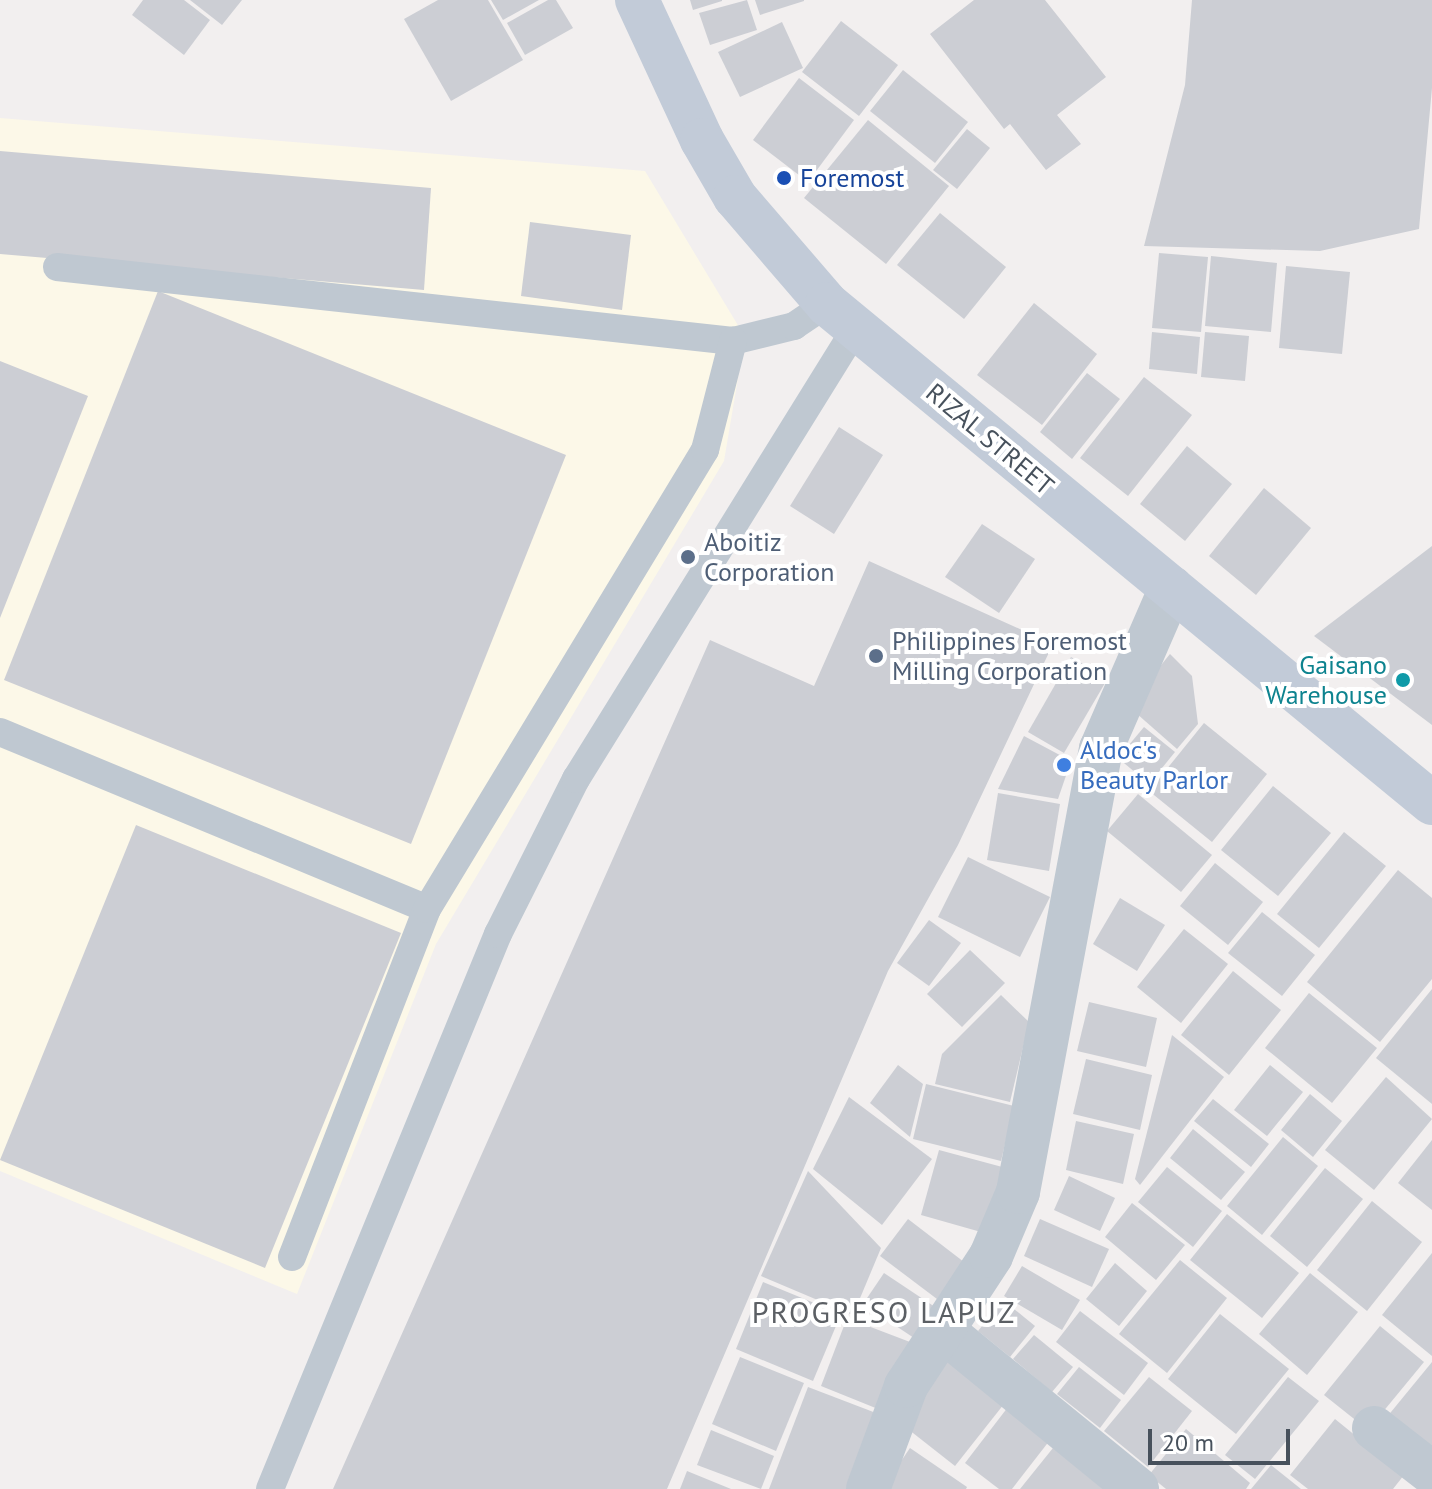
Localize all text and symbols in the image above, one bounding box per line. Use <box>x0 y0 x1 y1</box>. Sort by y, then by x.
place label: Foremost <box>800 162 904 194</box>
marker: Foremost <box>775 169 793 187</box>
street label: RIZAL STREET <box>919 376 1061 502</box>
place label: Aboitiz Corporation <box>704 526 834 588</box>
marker: Aboitiz Corporation <box>679 548 697 566</box>
place label: Philippines Foremost Milling Corporation <box>892 625 1127 686</box>
marker: Philippines Foremost Milling Corporation <box>867 647 885 665</box>
place label: Gaisano Warehouse <box>1265 649 1387 710</box>
marker: Gaisano Warehouse <box>1394 671 1412 689</box>
place label: Aldoc's Beauty Parlor <box>1080 734 1229 796</box>
marker: Aldoc's Beauty Parlor <box>1055 756 1073 774</box>
district label: PROGRESO LAPUZ <box>752 1294 1016 1330</box>
scale bar <box>1152 1413 1294 1463</box>
text: 20 m <box>1162 1427 1214 1458</box>

